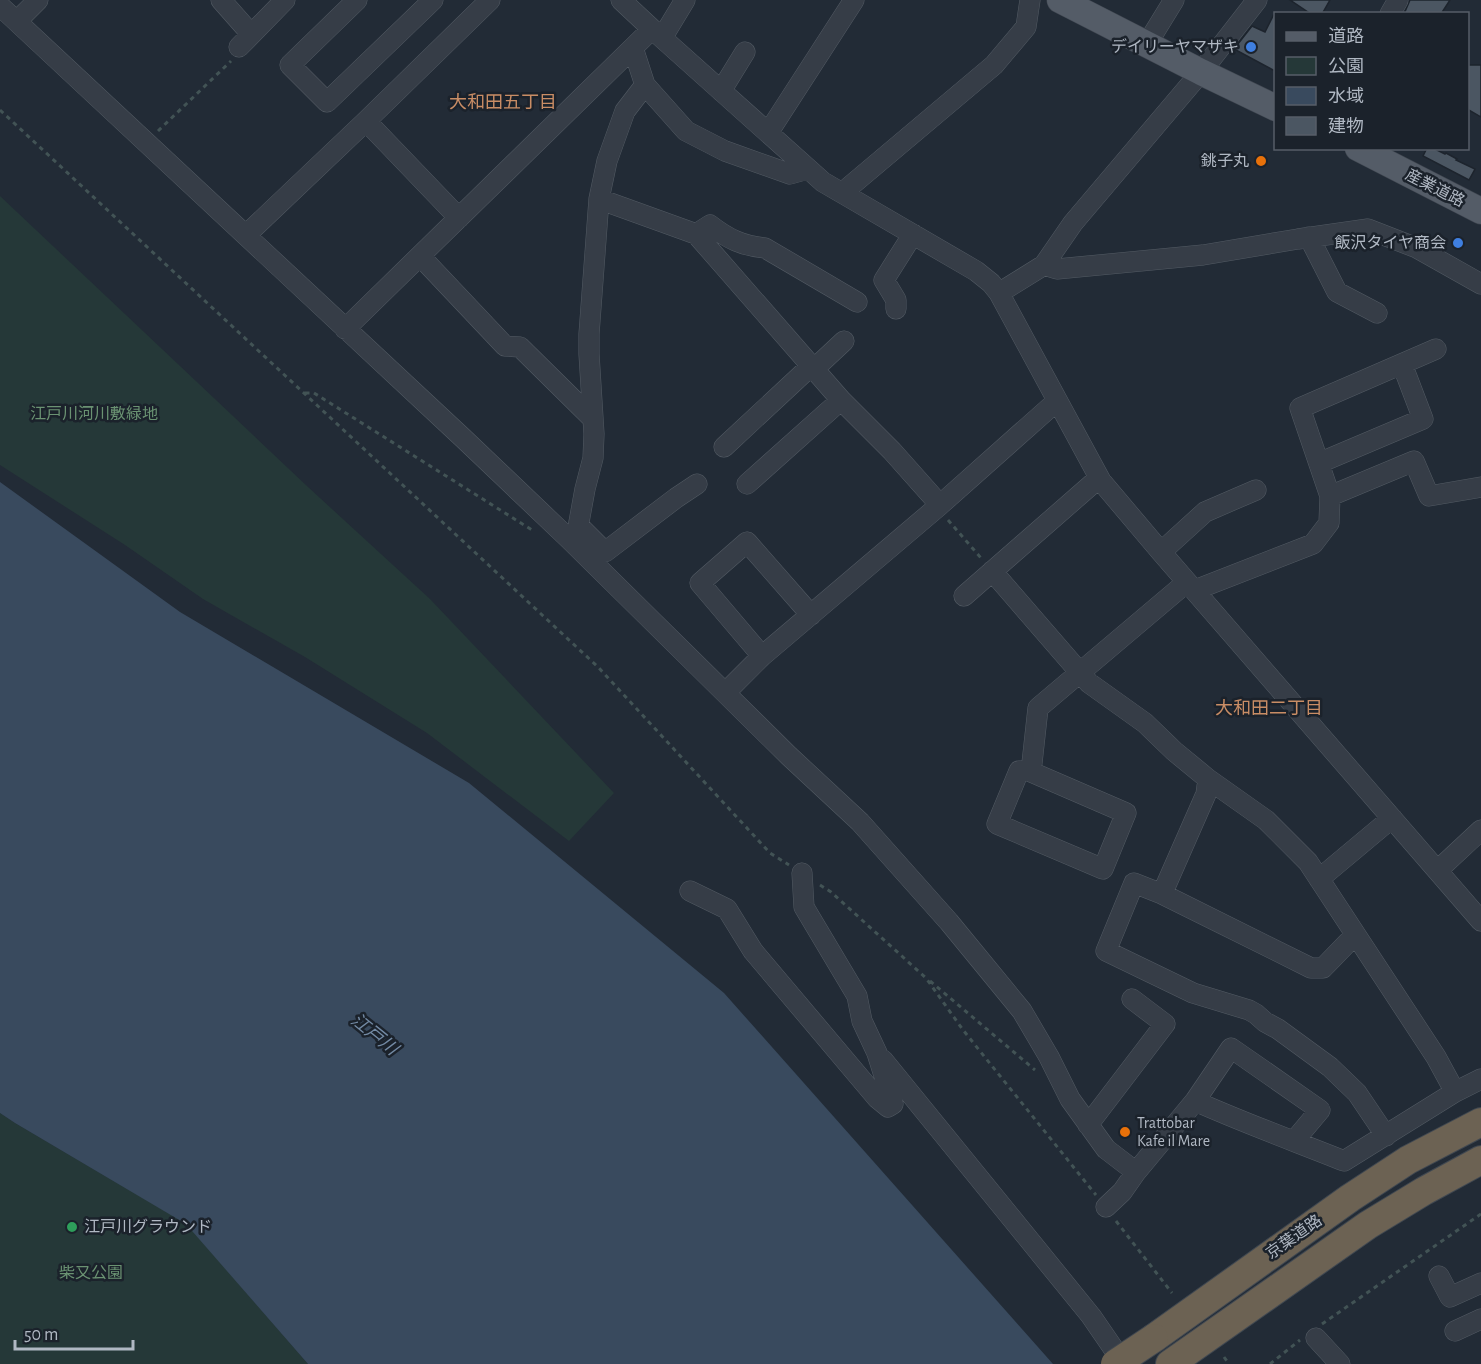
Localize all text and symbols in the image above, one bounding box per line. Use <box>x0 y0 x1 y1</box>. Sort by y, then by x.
legend <box>1274 12 1469 150</box>
text: 道路 <box>1328 26 1364 46</box>
place label: デイリーヤマザキ <box>1111 38 1239 55</box>
marker: デイリーヤマザキ <box>1244 40 1258 54</box>
text: 公園 <box>1328 57 1364 76</box>
text: 水域 <box>1328 87 1364 106</box>
district label: 大和田五丁目 <box>449 92 557 112</box>
text: 建物 <box>1328 116 1364 136</box>
place label: 銚子丸 <box>1201 153 1249 169</box>
marker: 銚子丸 <box>1254 154 1268 168</box>
street label: 産業道路 <box>1403 165 1468 210</box>
place label: 飯沢タイヤ商会 <box>1334 234 1446 251</box>
marker: 飯沢タイヤ商会 <box>1451 236 1465 250</box>
park label: 江戸川河川敷緑地 <box>30 405 158 422</box>
district label: 大和田二丁目 <box>1215 698 1323 718</box>
water label: 江戸川 <box>347 1010 403 1060</box>
place label: Trattobar Kafe il Mare <box>1137 1115 1210 1149</box>
marker: Trattobar Kafe il Mare <box>1118 1125 1132 1139</box>
street label: 京葉道路 <box>1263 1211 1325 1262</box>
place label: 江戸川グラウンド <box>84 1218 212 1235</box>
marker: 江戸川グラウンド <box>65 1220 79 1234</box>
park label: 柴又公園 <box>59 1264 123 1281</box>
scale bar <box>15 1313 134 1351</box>
text: 50 m <box>24 1326 58 1344</box>

